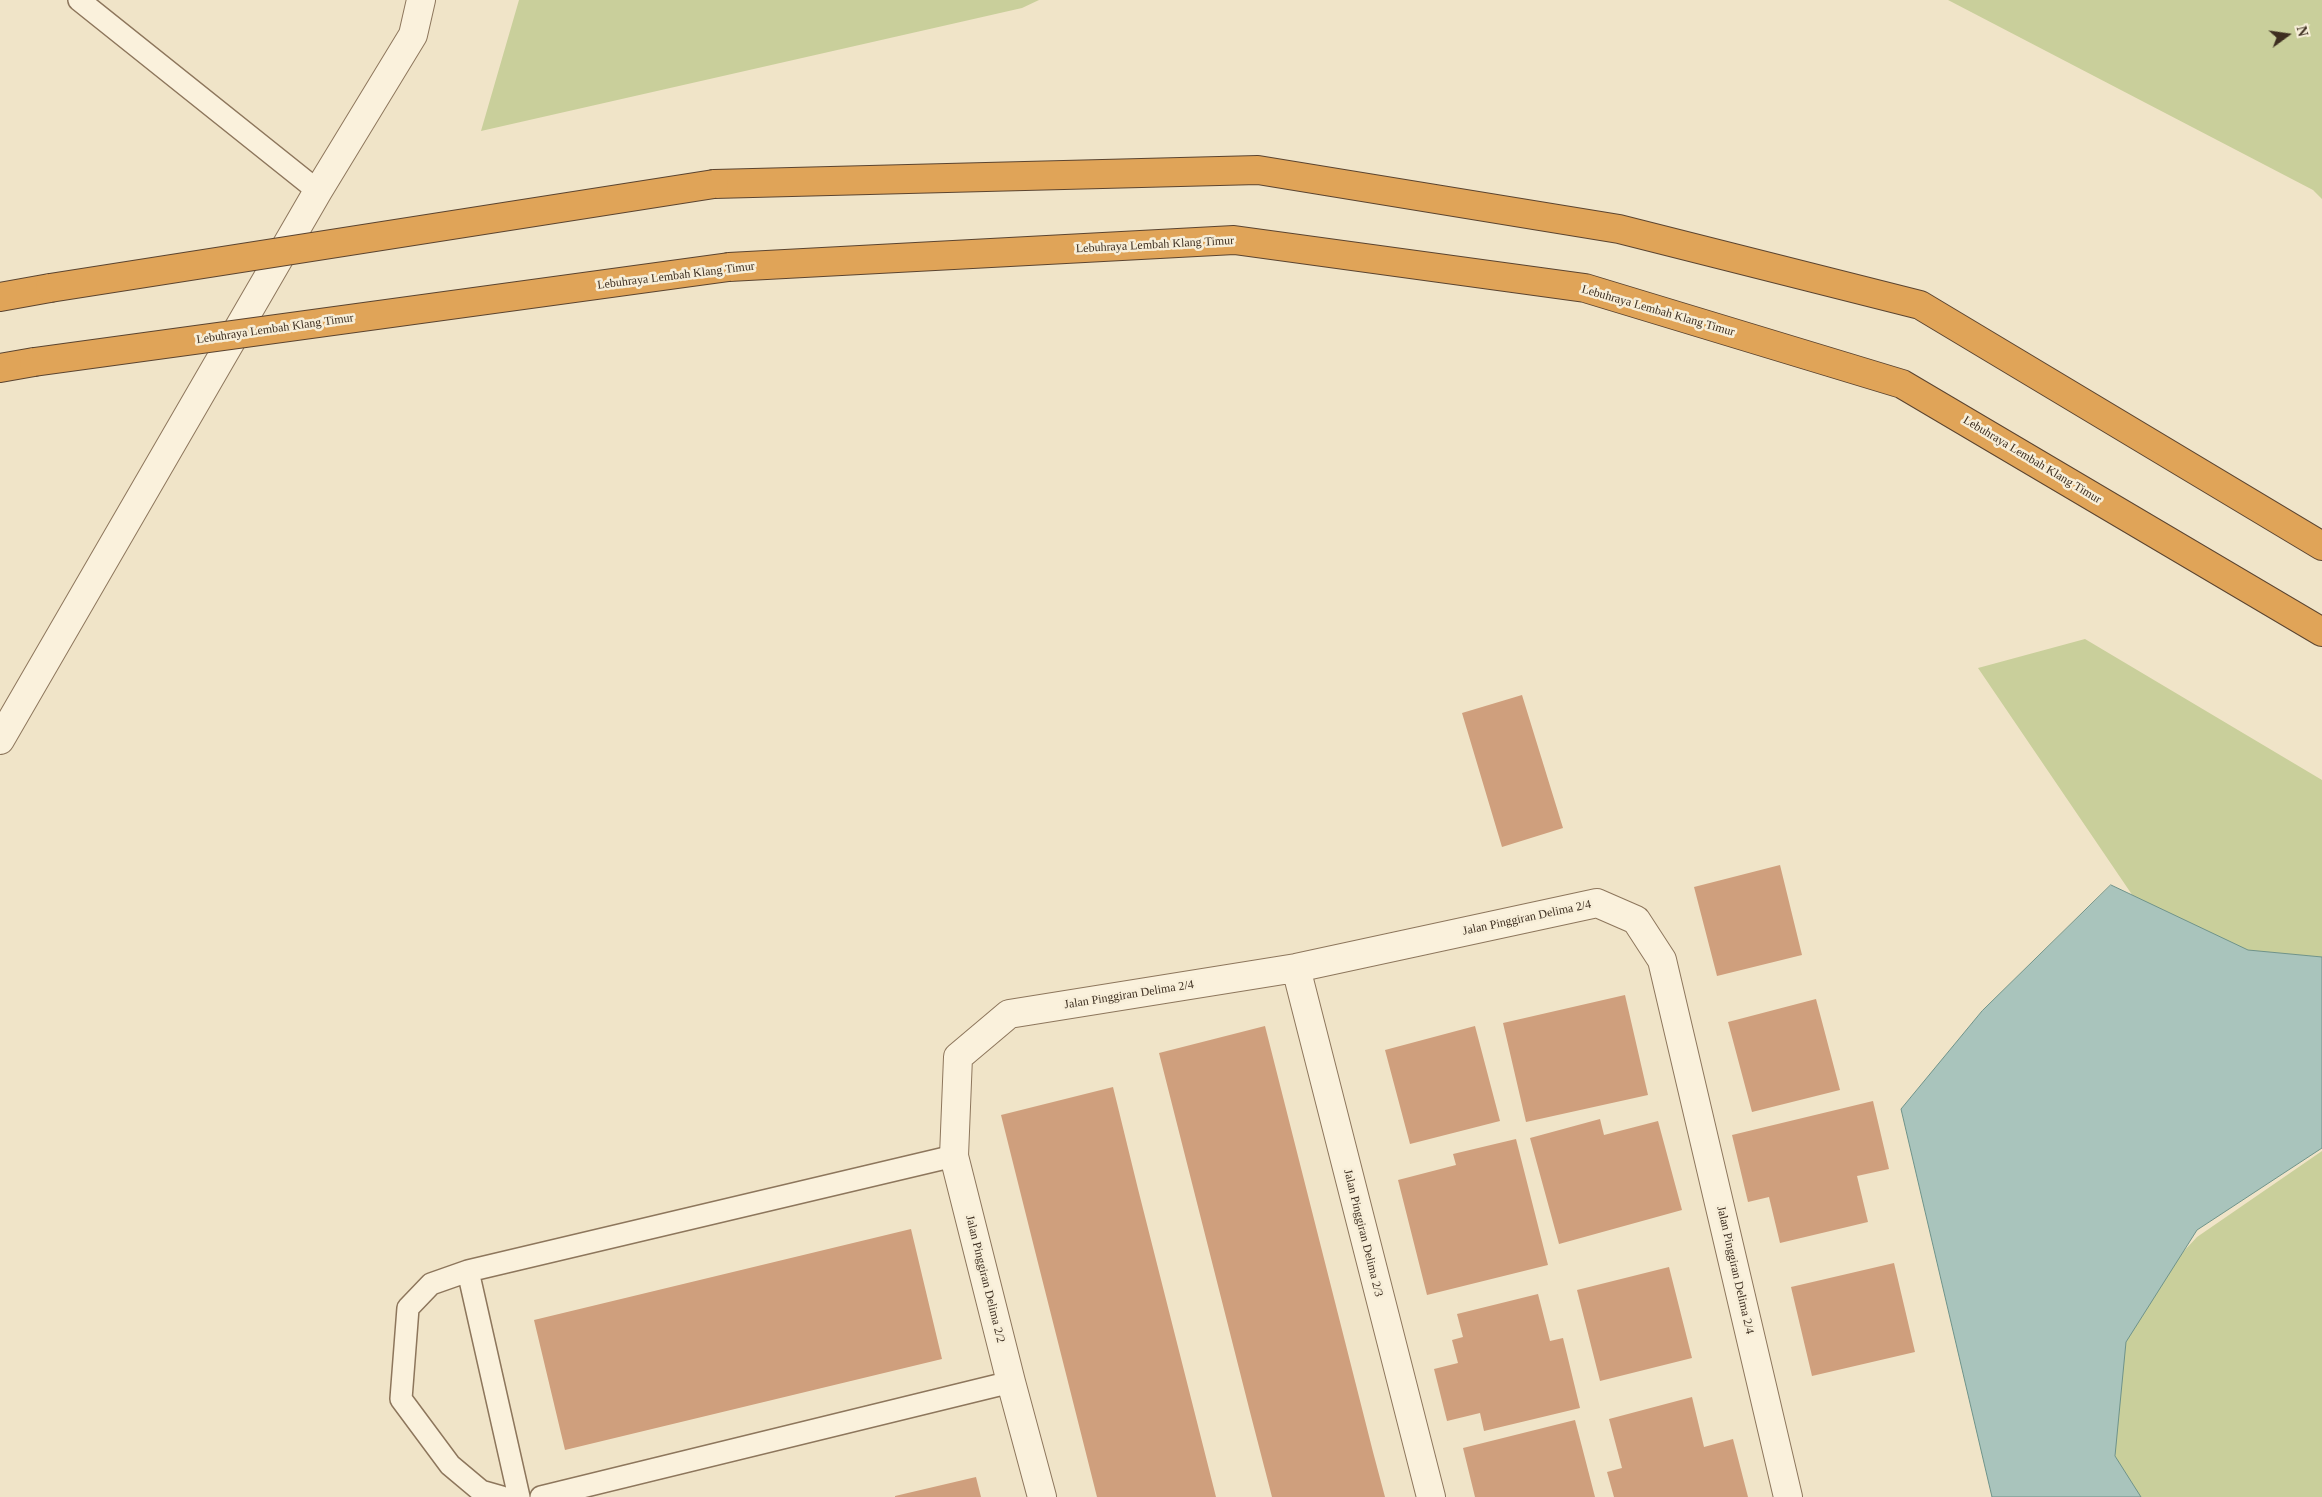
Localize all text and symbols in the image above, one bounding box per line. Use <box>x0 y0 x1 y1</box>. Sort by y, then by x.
north arrow <box>2262 10 2312 60</box>
text: N <box>2294 25 2311 38</box>
street label: Lebuhraya Lembah Klang Timur <box>1075 234 1235 256</box>
street label: Lebuhraya Lembah Klang Timur <box>596 259 756 293</box>
street label: Lebuhraya Lembah Klang Timur <box>1580 282 1736 340</box>
street label: Lebuhraya Lembah Klang Timur <box>196 311 354 347</box>
street label: Lebuhraya Lembah Klang Timur <box>1960 413 2104 507</box>
street label: Jalan Pinggiran Delima 2/4 <box>1461 897 1593 939</box>
street label: Jalan Pinggiran Delima 2/4 <box>1063 978 1195 1012</box>
street label: Jalan Pinggiran Delima 2/3 <box>1340 1168 1386 1298</box>
street label: Jalan Pinggiran Delima 2/4 <box>1713 1205 1757 1335</box>
street label: Jalan Pinggiran Delima 2/2 <box>962 1214 1008 1344</box>

